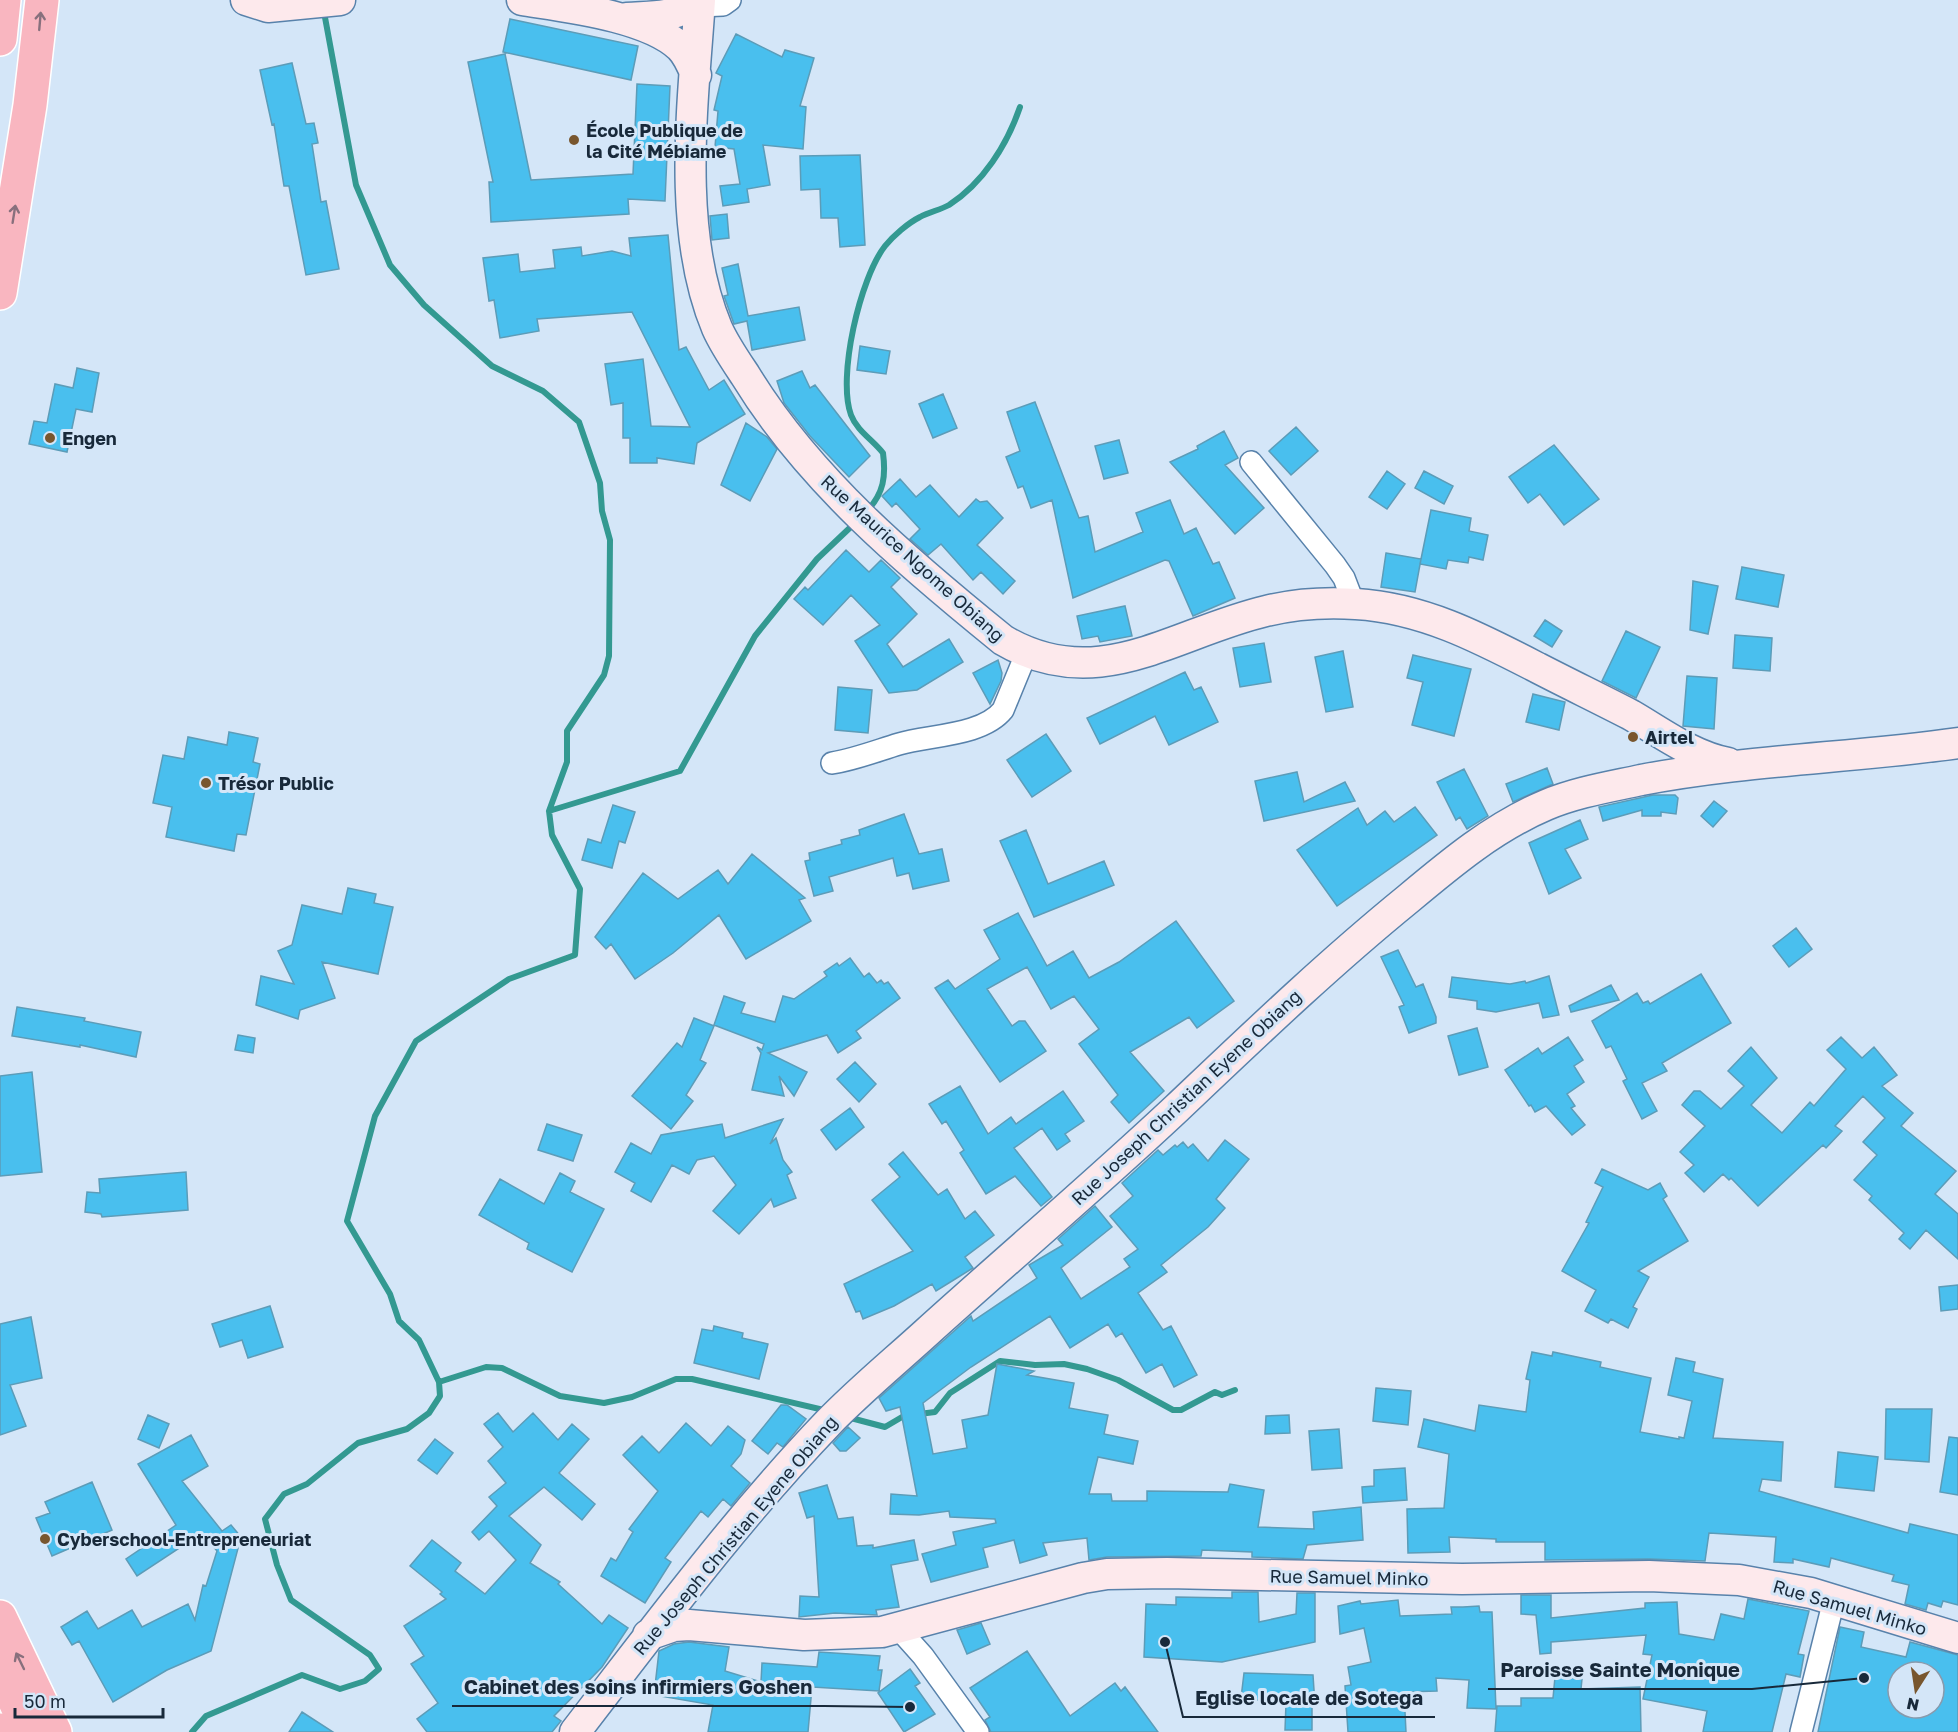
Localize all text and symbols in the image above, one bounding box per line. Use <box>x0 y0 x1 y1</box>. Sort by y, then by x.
one-way arrow <box>35 12 46 32</box>
place label: École Publique de la Cité Mébiame <box>586 119 743 162</box>
marker: École Publique de la Cité Mébiame <box>567 133 581 147</box>
one-way arrow <box>8 205 19 225</box>
place label: Engen <box>62 427 117 449</box>
marker: Engen <box>43 431 57 445</box>
street label: Rue Maurice Ngome Obiang <box>817 470 1009 646</box>
place label: Airtel <box>1645 726 1694 748</box>
marker: Airtel <box>1626 730 1640 744</box>
place label: Trésor Public <box>218 772 334 794</box>
marker: Trésor Public <box>199 776 213 790</box>
street label: Rue Joseph Christian Eyene Obiang <box>1067 985 1305 1209</box>
street label: Rue Joseph Christian Eyene Obiang <box>628 1411 842 1659</box>
place label: Cyberschool-Entrepreneuriat <box>57 1528 311 1550</box>
marker: Cyberschool-Entrepreneuriat <box>38 1532 52 1546</box>
street label: Rue Samuel Minko <box>1269 1565 1429 1589</box>
street label: Rue Samuel Minko <box>1771 1575 1929 1639</box>
callout: Paroisse Sainte Monique <box>1488 1651 1752 1689</box>
one-way arrow <box>14 1652 26 1670</box>
text: Paroisse Sainte Monique <box>1500 1657 1740 1681</box>
north arrow <box>1886 1660 1946 1720</box>
callout: Cabinet des soins infirmiers Goshen <box>452 1668 824 1706</box>
text: Cabinet des soins infirmiers Goshen <box>464 1674 812 1698</box>
callout: Eglise locale de Sotega <box>1183 1679 1435 1717</box>
scale bar <box>15 1681 164 1719</box>
text: Eglise locale de Sotega <box>1195 1685 1423 1709</box>
text: 50 m <box>24 1690 66 1712</box>
text: N <box>1905 1694 1921 1716</box>

